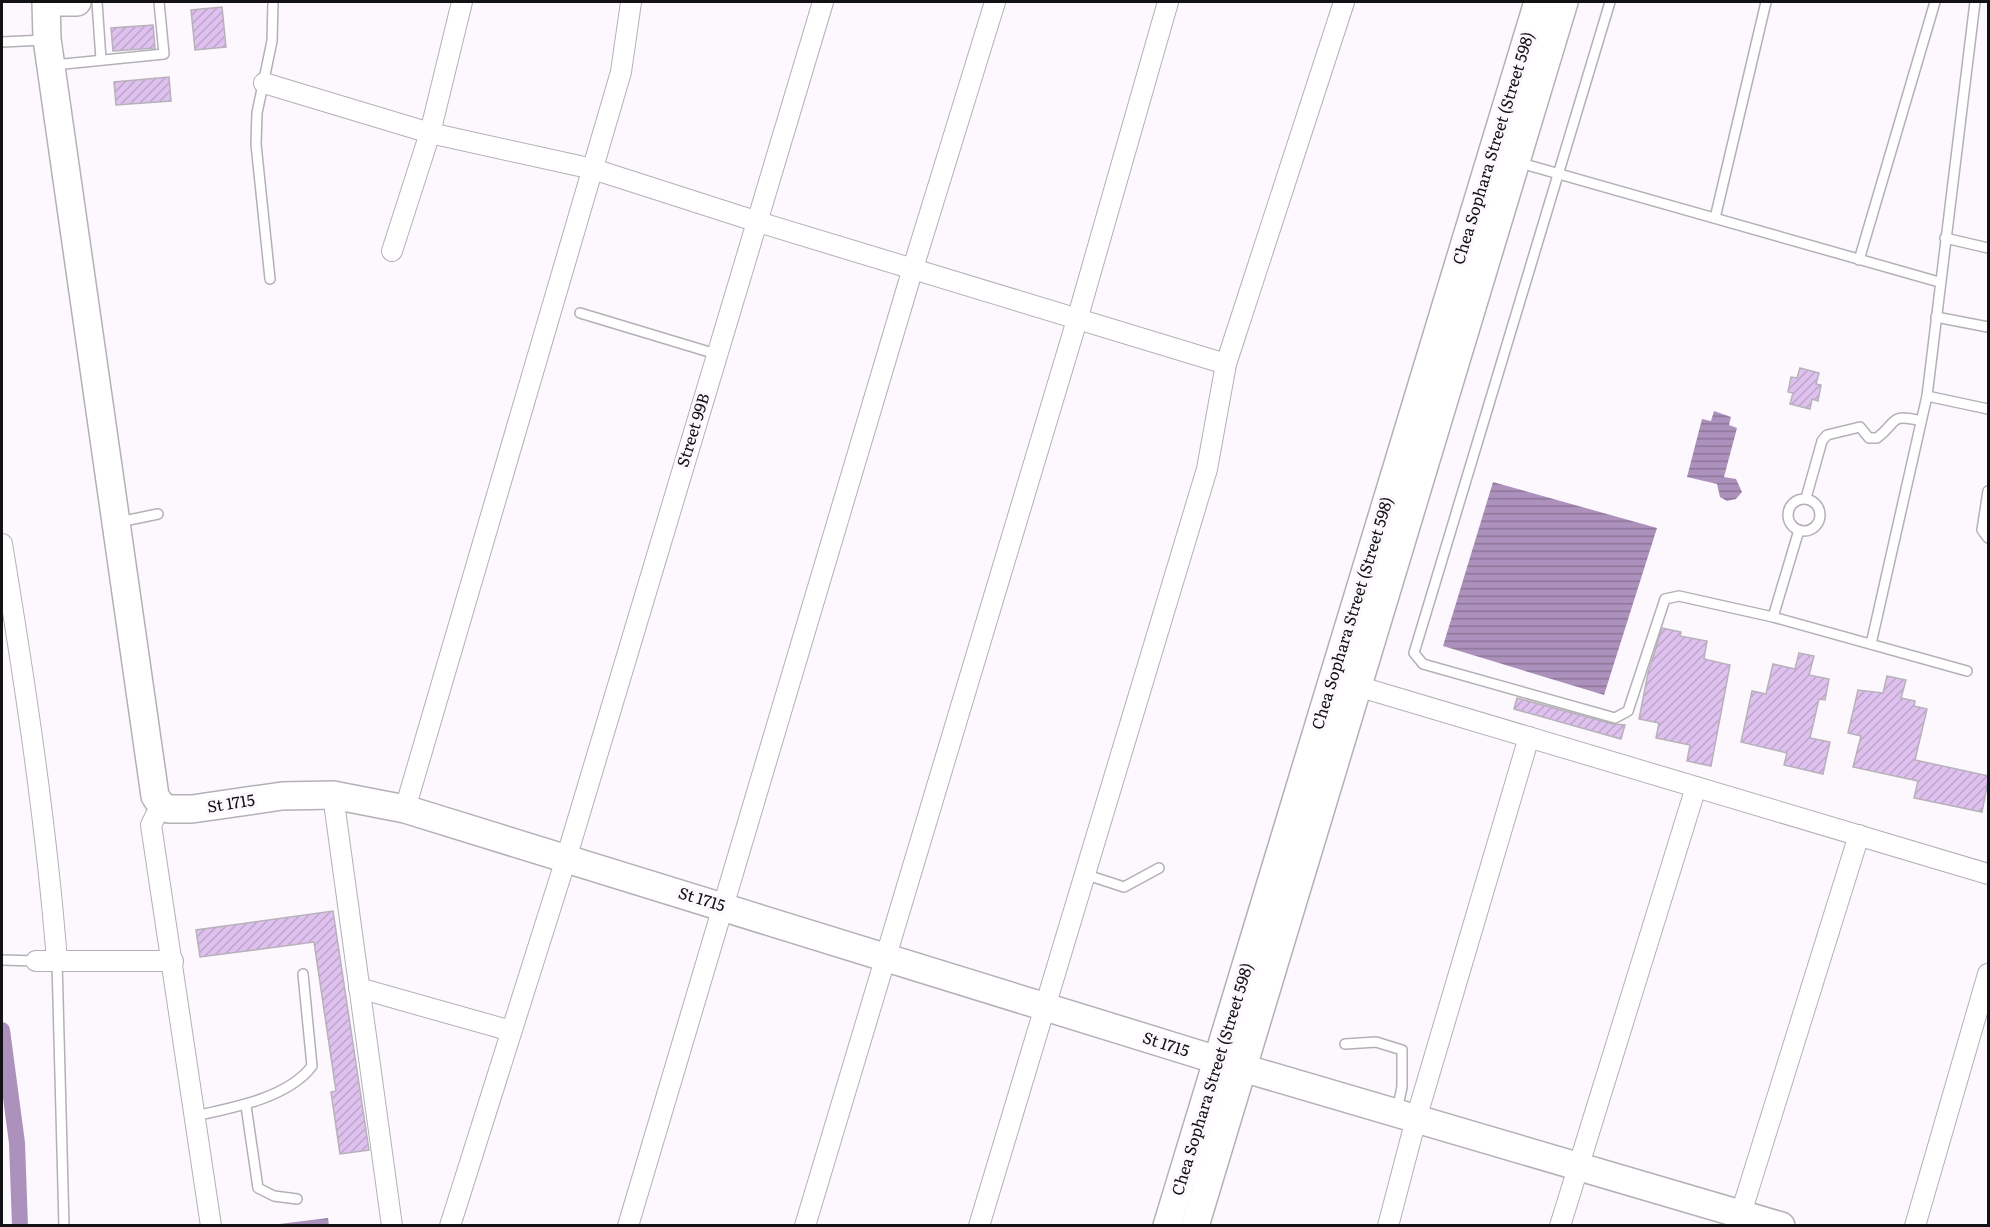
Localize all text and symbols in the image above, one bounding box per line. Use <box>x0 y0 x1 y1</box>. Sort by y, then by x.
street label: Chea Sophara Street (Street 598) <box>1445 28 1539 267</box>
street label: Street 99B <box>669 390 715 470</box>
street label: Chea Sophara Street (Street 598) <box>1304 493 1398 732</box>
street label: St 1715 <box>205 786 256 818</box>
street label: St 1715 <box>676 880 729 917</box>
street label: Chea Sophara Street (Street 598) <box>1164 959 1258 1198</box>
street label: St 1715 <box>1140 1024 1193 1062</box>

